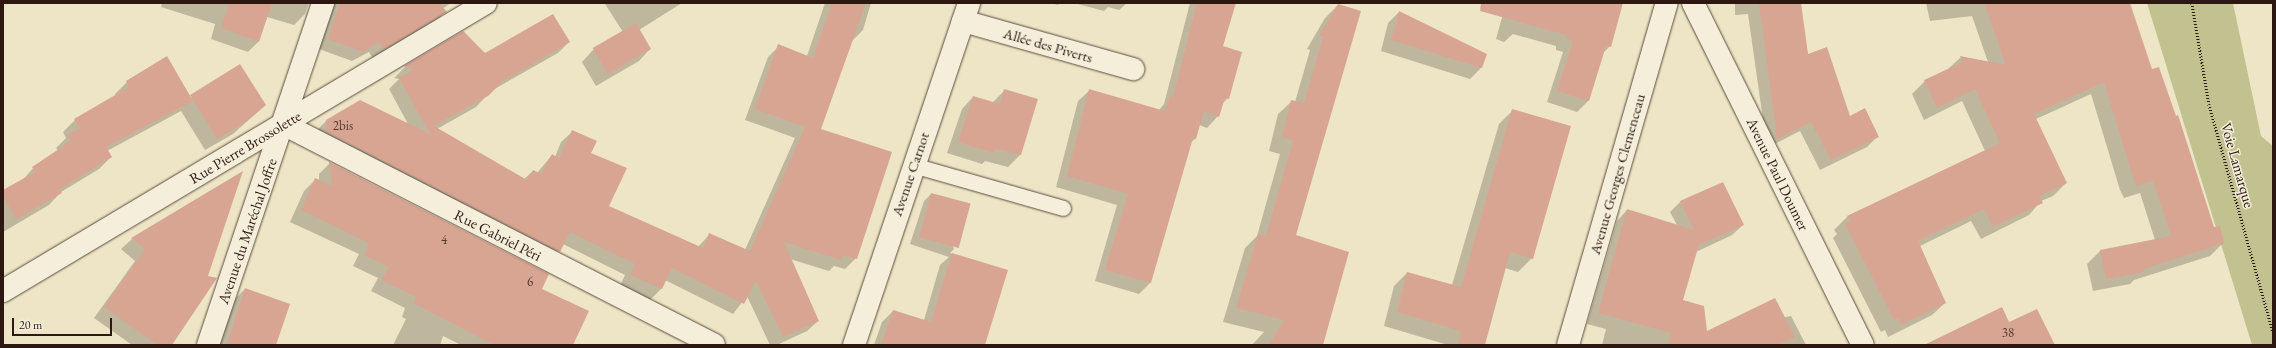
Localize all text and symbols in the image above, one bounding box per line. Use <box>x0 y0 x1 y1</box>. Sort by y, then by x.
street label: Allée des Piverts <box>1001 24 1095 66</box>
street label: Avenue Georges Clemenceau <box>1585 92 1649 256</box>
street label: Rue Pierre Brossolette <box>186 107 304 187</box>
street label: Avenue Paul Doumer <box>1743 115 1813 233</box>
house number: 2bis <box>333 118 353 134</box>
street label: Voie Lamarque <box>2217 120 2259 210</box>
street label: Avenue Carnot <box>887 130 933 218</box>
street label: Avenue du Maréchal Joffre <box>214 156 280 306</box>
street label: Rue Gabriel Péri <box>451 205 545 265</box>
house number: 4 <box>441 232 447 248</box>
house number: 6 <box>527 274 533 290</box>
scale bar <box>14 310 114 336</box>
text: 20 m <box>19 317 42 333</box>
house number: 38 <box>2002 325 2014 341</box>

